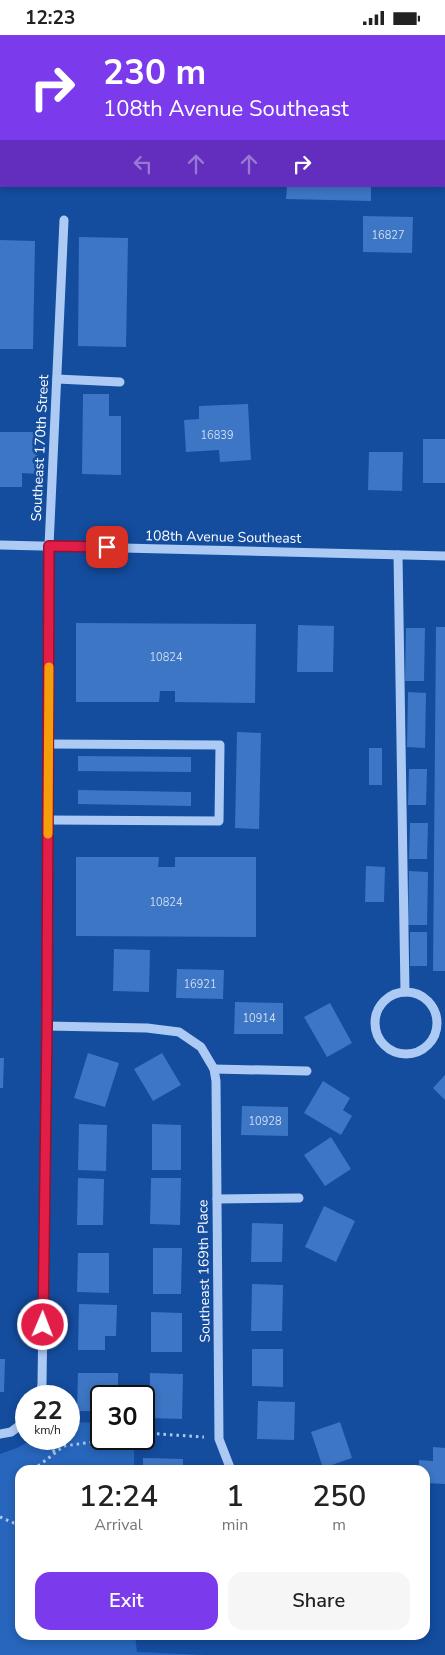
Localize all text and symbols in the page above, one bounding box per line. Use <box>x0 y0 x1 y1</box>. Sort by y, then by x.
text: 12:23 <box>25 5 75 31</box>
text: 230 m <box>103 49 206 96</box>
icon: right <box>20 55 85 120</box>
text: 108th Avenue Southeast <box>103 94 349 124</box>
icon: left <box>129 150 157 178</box>
icon: ahead <box>182 150 210 178</box>
icon: ahead <box>235 150 263 178</box>
icon: right <box>288 150 316 178</box>
house number: 16827 <box>372 228 405 243</box>
street label: Southeast 170th Street <box>27 374 53 522</box>
house number: 16839 <box>201 428 234 443</box>
pin <box>86 526 128 568</box>
street label: 108th Avenue Southeast <box>145 526 301 548</box>
icon: arrive <box>93 533 121 561</box>
house number: 10824 <box>150 650 183 665</box>
house number: 10824 <box>150 895 183 910</box>
house number: 16921 <box>184 977 217 992</box>
house number: 10914 <box>243 1011 276 1026</box>
house number: 10928 <box>249 1114 282 1129</box>
street label: Southeast 169th Place <box>193 1199 215 1343</box>
position arrow <box>16 1298 68 1350</box>
speed limit sign: 30 <box>90 1385 155 1450</box>
text: 22 <box>32 1394 63 1428</box>
text: km/h <box>34 1422 61 1438</box>
text: 12:24 <box>79 1476 158 1517</box>
text: 1 <box>226 1476 244 1517</box>
text: 250 <box>312 1476 366 1517</box>
text: Arrival <box>94 1514 142 1536</box>
text: min <box>222 1514 248 1536</box>
text: m <box>332 1514 346 1536</box>
button: Exit <box>35 1572 218 1630</box>
button: Share <box>228 1572 410 1630</box>

